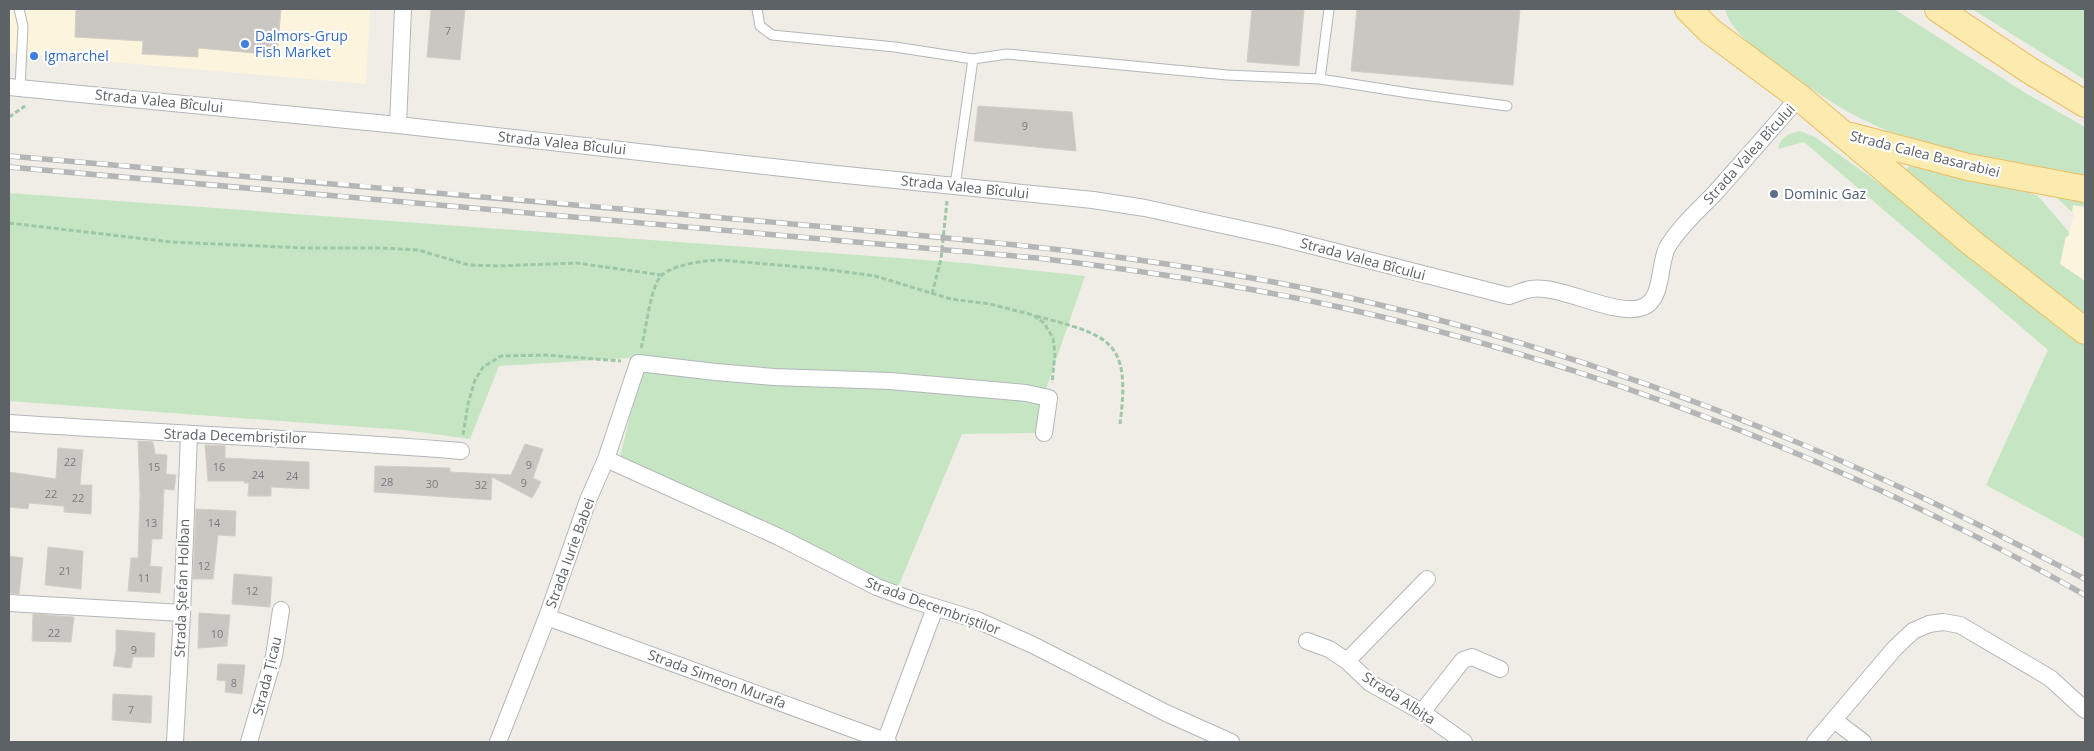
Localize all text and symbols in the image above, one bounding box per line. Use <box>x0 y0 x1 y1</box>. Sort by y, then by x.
house number: 7 <box>445 23 451 38</box>
place label: Dalmors-Grup Fish Market <box>255 26 348 61</box>
marker: Dalmors-Grup Fish Market <box>239 38 251 50</box>
place label: Igmarchel <box>44 46 109 65</box>
marker: Igmarchel <box>28 50 40 62</box>
street label: Strada Valea Bîcului <box>94 84 224 117</box>
street label: Strada Valea Bîcului <box>1699 100 1799 208</box>
house number: 9 <box>1022 118 1028 133</box>
street label: Strada Valea Bîcului <box>497 126 627 159</box>
street label: Strada Calea Basarabiei <box>1848 126 2002 181</box>
street label: Strada Valea Bîcului <box>900 170 1030 203</box>
place label: Dominic Gaz <box>1784 184 1866 203</box>
marker: Dominic Gaz <box>1768 188 1780 200</box>
street label: Strada Valea Bîcului <box>1299 233 1428 284</box>
street label: Strada Decembriștilor <box>164 424 307 447</box>
house number: 22 <box>64 454 76 469</box>
house number: 9 <box>526 457 532 472</box>
house number: 15 <box>148 459 160 474</box>
house number: 16 <box>213 459 225 474</box>
house number: 24 <box>252 467 265 482</box>
house number: 24 <box>286 468 299 483</box>
house number: 28 <box>381 474 393 489</box>
house number: 9 <box>521 475 527 490</box>
house number: 30 <box>426 476 438 491</box>
house number: 32 <box>475 477 487 492</box>
house number: 22 <box>45 486 57 501</box>
house number: 22 <box>72 490 84 505</box>
street label: Strada Iurie Babei <box>541 495 598 611</box>
house number: 13 <box>145 515 157 530</box>
house number: 14 <box>208 515 221 530</box>
street label: Strada Ștefan Holban <box>170 518 193 658</box>
house number: 12 <box>198 558 210 573</box>
house number: 21 <box>59 563 71 578</box>
house number: 11 <box>138 570 150 585</box>
street label: Strada Decembriștilor <box>863 572 1004 639</box>
house number: 12 <box>246 583 258 598</box>
house number: 22 <box>48 625 60 640</box>
house number: 10 <box>211 626 223 641</box>
street label: Strada Țicau <box>248 635 285 717</box>
house number: 9 <box>131 642 137 657</box>
street label: Strada Simeon Murafa <box>645 645 789 712</box>
street label: Strada Albița <box>1359 667 1439 728</box>
house number: 8 <box>231 675 237 690</box>
house number: 7 <box>128 702 134 717</box>

